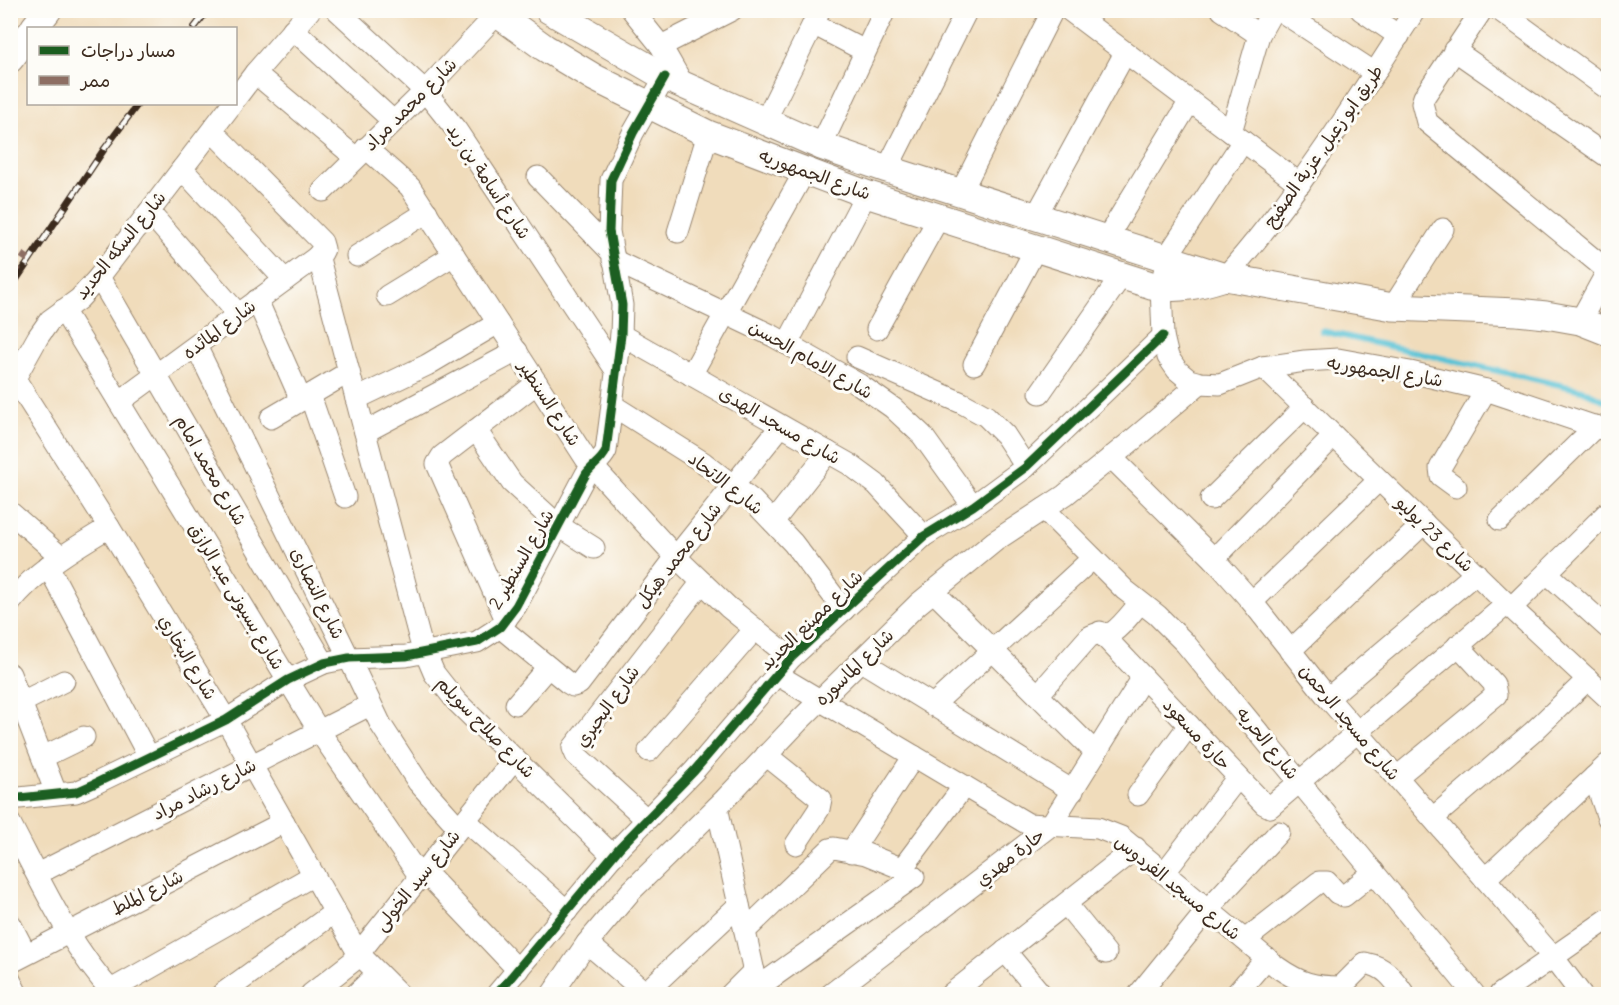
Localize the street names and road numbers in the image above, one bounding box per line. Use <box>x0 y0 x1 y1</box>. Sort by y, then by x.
street label: شارع محمد مراد <box>359 53 462 156</box>
street label: طريق ابو زعبل, عزبة الصفيح <box>1258 60 1389 232</box>
street label: شارع أسامة بن زيد <box>441 119 536 244</box>
street label: شارع الجمهوريه <box>756 143 874 206</box>
street label: شارع السكه الحديد <box>69 186 171 304</box>
street label: شارع المائده <box>178 294 261 365</box>
street label: شارع الامام الحسن <box>744 314 877 406</box>
street label: شارع الجمهوريه <box>1325 350 1445 392</box>
street label: شارع السنطير <box>512 354 586 451</box>
street label: شارع مسجد الهدى <box>715 381 845 470</box>
street label: شارع محمد امام <box>167 411 252 531</box>
street label: شارع الاتحاد <box>683 447 768 520</box>
street label: شارع 23 يوليو <box>1390 490 1479 578</box>
street label: شارع محمد هيكل <box>630 498 727 613</box>
street label: شارع السنطير 2 <box>483 505 560 614</box>
street label: شارع بسيونى عبد الرازق <box>183 518 290 674</box>
street label: شارع النصارى <box>285 543 350 643</box>
street label: شارع مصنع الحديد <box>754 565 869 677</box>
street label: شارع البخاري <box>152 610 222 705</box>
street label: شارع الماسوره <box>810 624 899 711</box>
street label: شارع مسجد الرحمن <box>1294 659 1405 786</box>
street label: شارع البحيري <box>570 661 646 753</box>
street label: شارع صلاح سويلم <box>429 671 540 785</box>
street label: حارة مسعود <box>1157 693 1236 775</box>
street label: شارع الحريه <box>1231 702 1304 785</box>
street label: شارع رشاد مراد <box>148 753 260 826</box>
street label: حارة مهدي <box>971 823 1050 893</box>
street label: شارع سيد الخولى <box>369 825 466 936</box>
street label: شارع مسجد الفردوس <box>1110 829 1246 946</box>
street label: شارع الملط <box>107 864 187 921</box>

